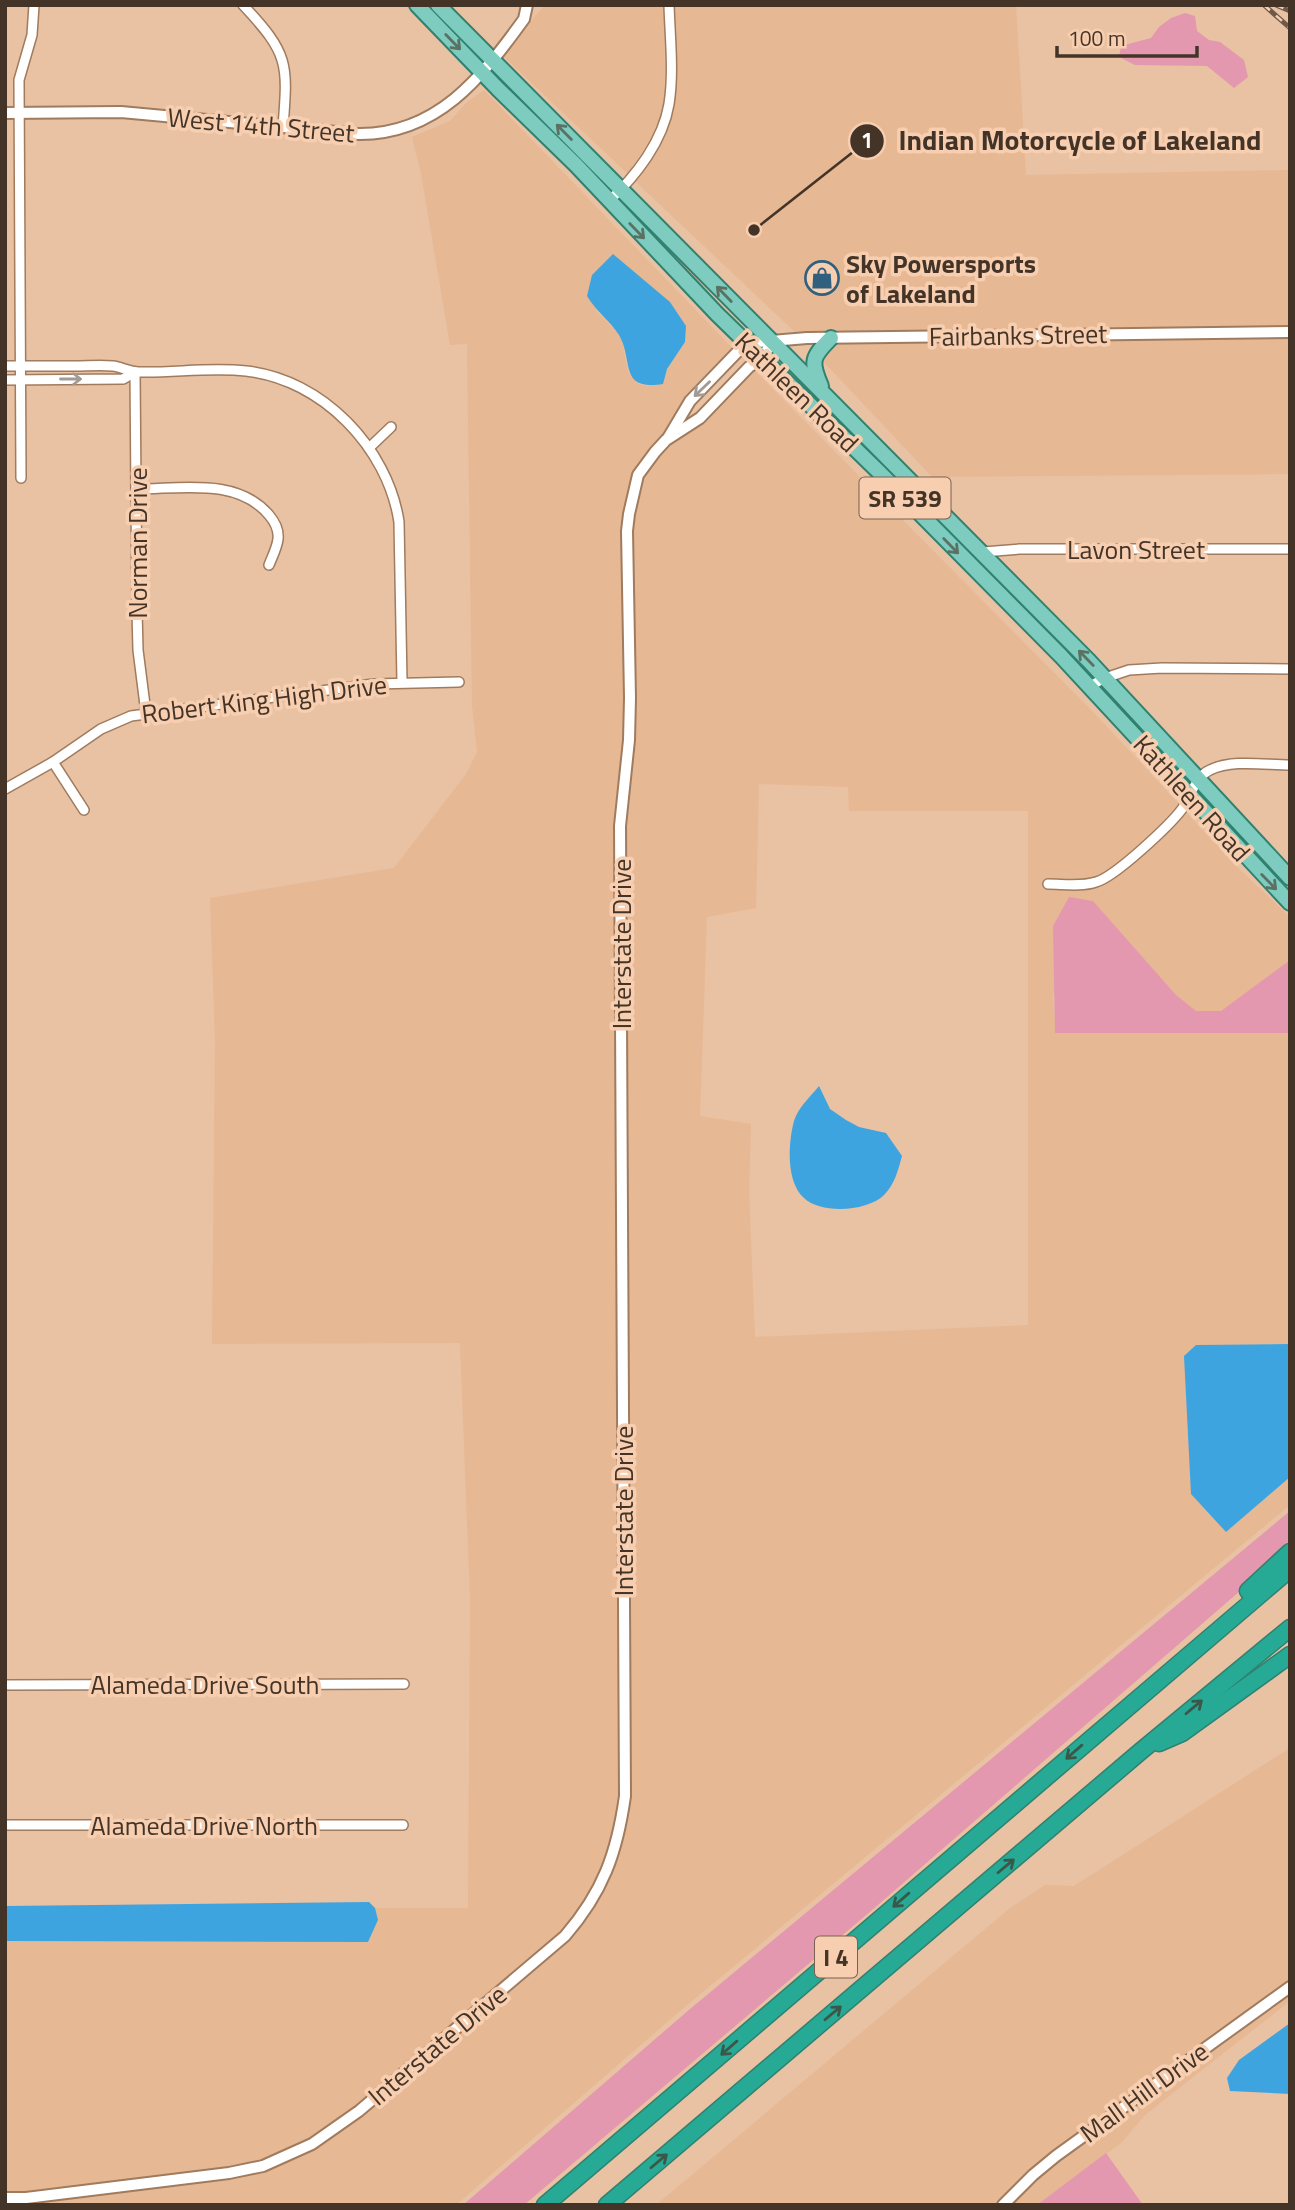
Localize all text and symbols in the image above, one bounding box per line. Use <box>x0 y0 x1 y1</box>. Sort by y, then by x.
scale bar <box>1057 14 1197 58</box>
text: 100 m <box>1068 22 1125 54</box>
one-way arrow <box>444 33 461 50</box>
street label: West 14th Street <box>166 97 356 153</box>
callout: Indian Motorcycle of Lakeland <box>850 116 1276 165</box>
text: Indian Motorcycle of Lakeland <box>899 118 1261 161</box>
one-way arrow <box>555 124 572 141</box>
text: 1 <box>861 124 873 156</box>
one-way arrow <box>629 222 646 239</box>
place label: Sky Powersports of Lakeland <box>846 244 1036 313</box>
shop icon: Sky Powersports of Lakeland <box>803 259 841 297</box>
one-way arrow <box>716 285 733 303</box>
street label: Fairbanks Street <box>928 314 1108 356</box>
street label: Kathleen Road <box>726 323 868 461</box>
one-way arrow <box>59 372 82 386</box>
one-way arrow <box>694 380 711 397</box>
street label: Norman Drive <box>118 467 157 619</box>
road number: SR 539 <box>860 477 950 518</box>
street label: Lavon Street <box>1067 530 1205 569</box>
one-way arrow <box>943 538 960 555</box>
one-way arrow <box>1078 650 1095 667</box>
street label: Robert King High Drive <box>139 665 389 733</box>
street label: Kathleen Road <box>1124 726 1260 870</box>
street label: Interstate Drive <box>602 859 641 1029</box>
one-way arrow <box>1260 873 1277 890</box>
street label: Interstate Drive <box>604 1426 643 1596</box>
street label: Alameda Drive South <box>90 1665 320 1704</box>
one-way arrow <box>1184 1700 1202 1715</box>
one-way arrow <box>1066 1745 1084 1760</box>
street label: Alameda Drive North <box>90 1806 318 1845</box>
one-way arrow <box>997 1858 1015 1874</box>
one-way arrow <box>893 1892 911 1908</box>
road number: I 4 <box>815 1936 857 1978</box>
street label: Interstate Drive <box>359 1975 515 2115</box>
one-way arrow <box>823 2005 841 2021</box>
street label: Mall Hill Drive <box>1072 2032 1216 2152</box>
one-way arrow <box>720 2040 738 2056</box>
one-way arrow <box>650 2153 668 2168</box>

